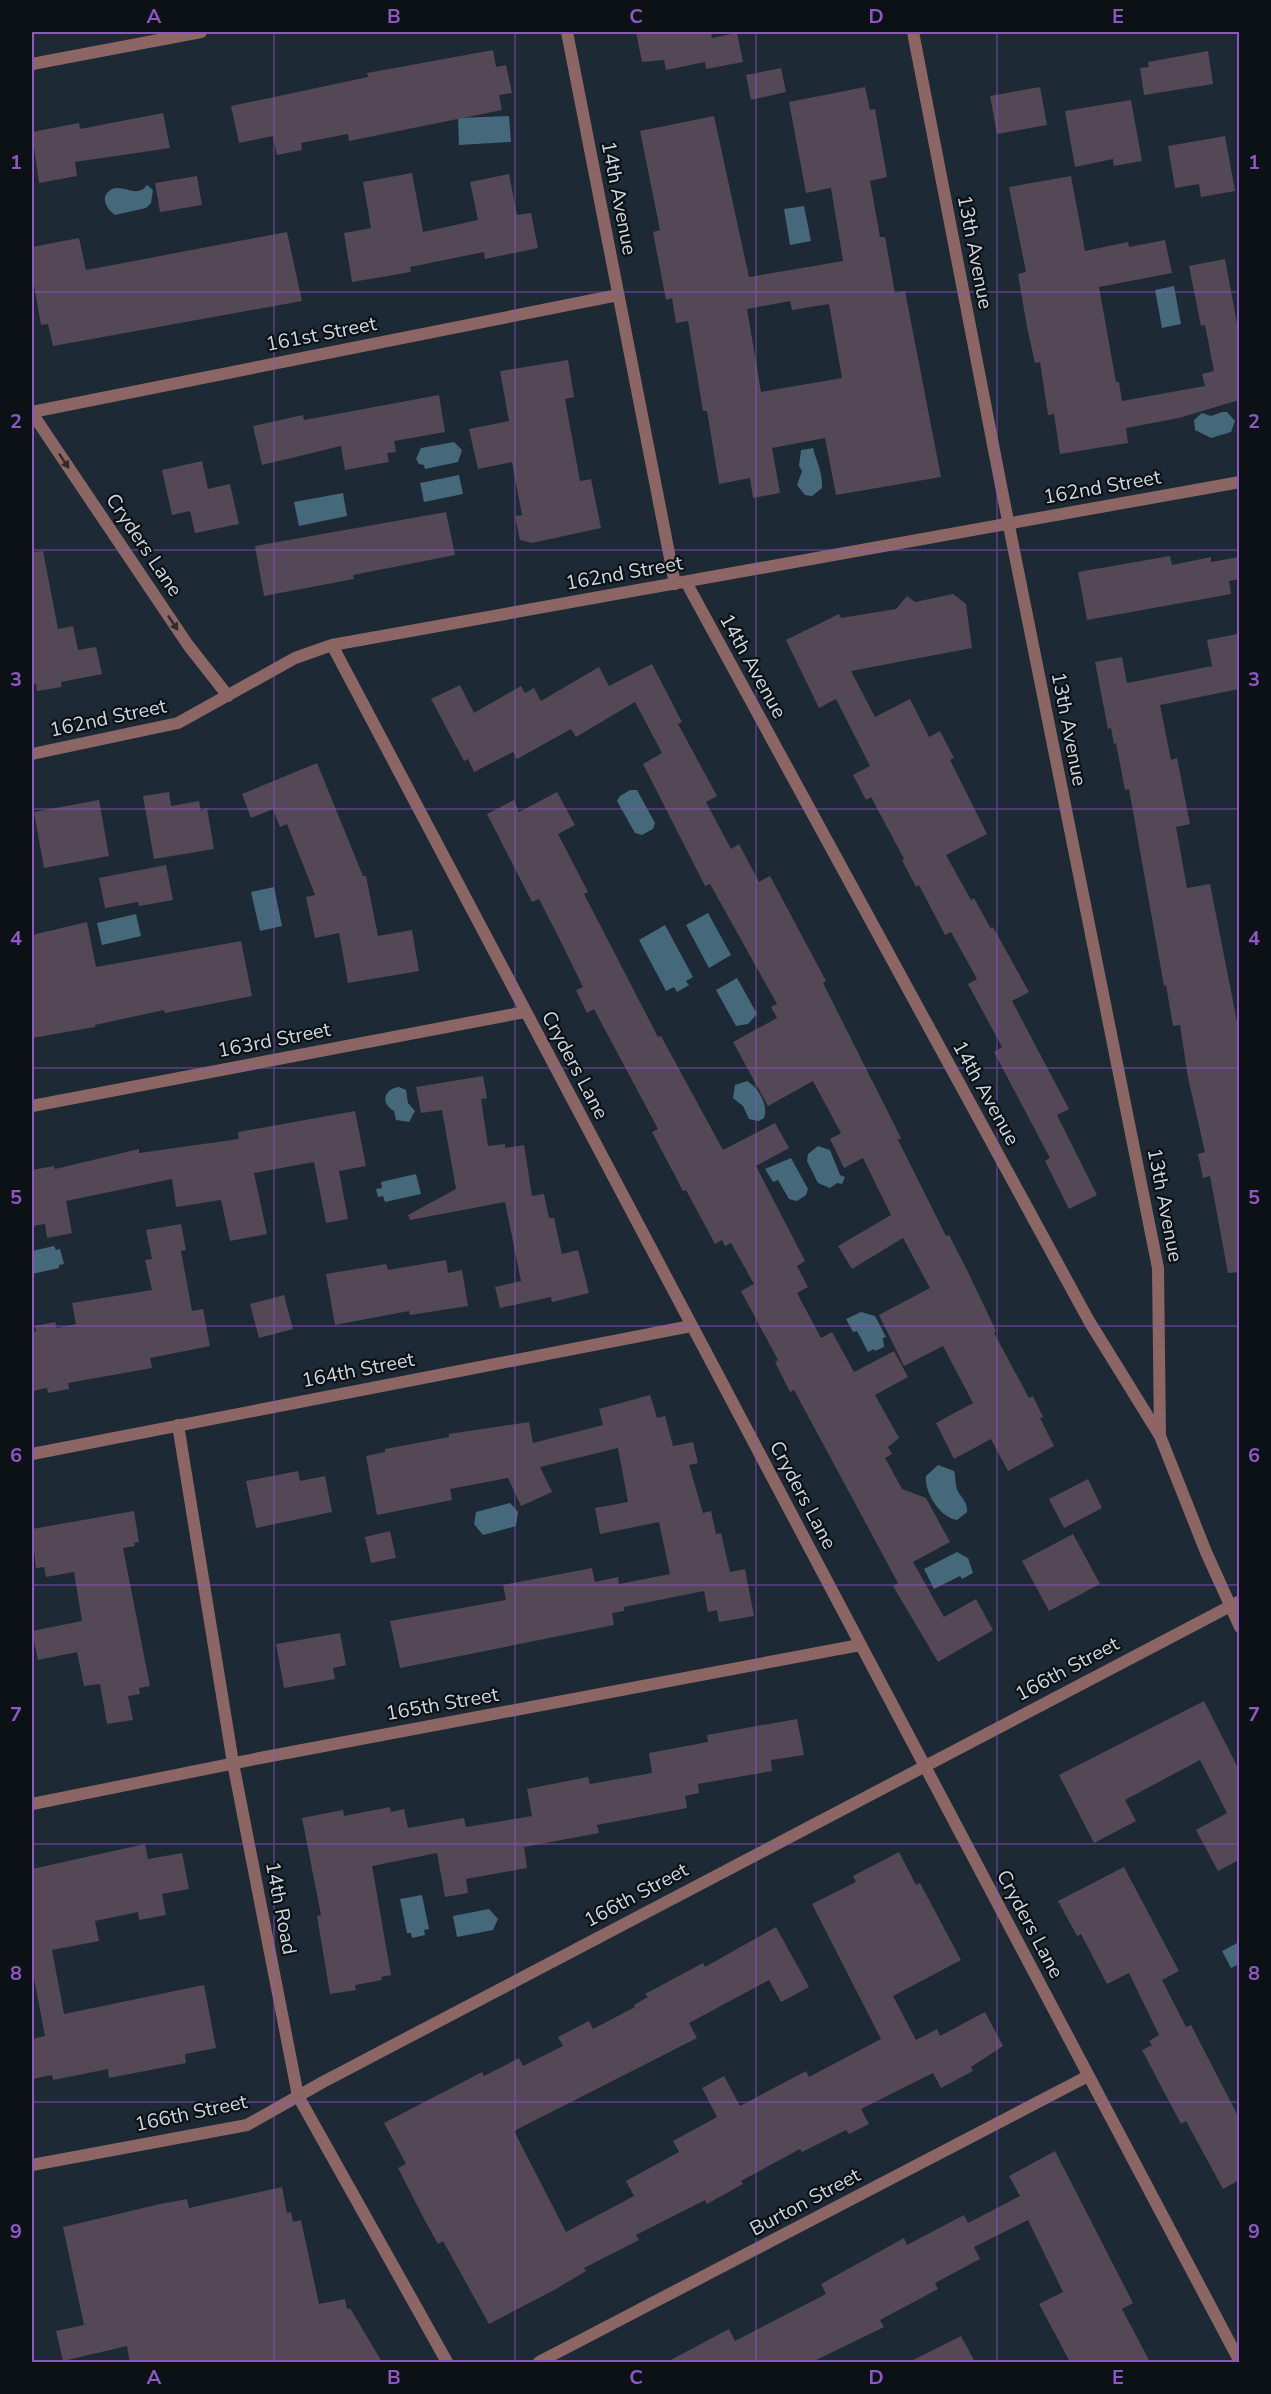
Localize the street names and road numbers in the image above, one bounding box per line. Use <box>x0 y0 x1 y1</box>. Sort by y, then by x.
street label: 14th Avenue <box>595 139 643 257</box>
street label: 13th Avenue <box>951 193 999 311</box>
street label: 161st Street <box>263 310 380 358</box>
street label: 162nd Street <box>1041 463 1164 511</box>
street label: Cryders Lane <box>100 488 188 602</box>
street label: 162nd Street <box>563 549 686 597</box>
street label: 14th Avenue <box>713 609 793 723</box>
street label: 13th Avenue <box>1045 670 1093 788</box>
street label: 162nd Street <box>47 692 170 744</box>
street label: Cryders Lane <box>535 1006 615 1124</box>
street label: 163rd Street <box>215 1016 334 1064</box>
street label: 14th Avenue <box>946 1036 1026 1150</box>
street label: 13th Avenue <box>1141 1146 1189 1264</box>
street label: 164th Street <box>299 1346 418 1394</box>
street label: Cryders Lane <box>763 1436 843 1554</box>
street label: 166th Street <box>1010 1630 1125 1708</box>
street label: 165th Street <box>383 1681 501 1727</box>
street label: 166th Street <box>579 1856 694 1934</box>
street label: 14th Road <box>259 1859 303 1957</box>
street label: Cryders Lane <box>990 1865 1070 1983</box>
street label: 166th Street <box>132 2088 251 2138</box>
street label: Burton Street <box>745 2161 866 2242</box>

